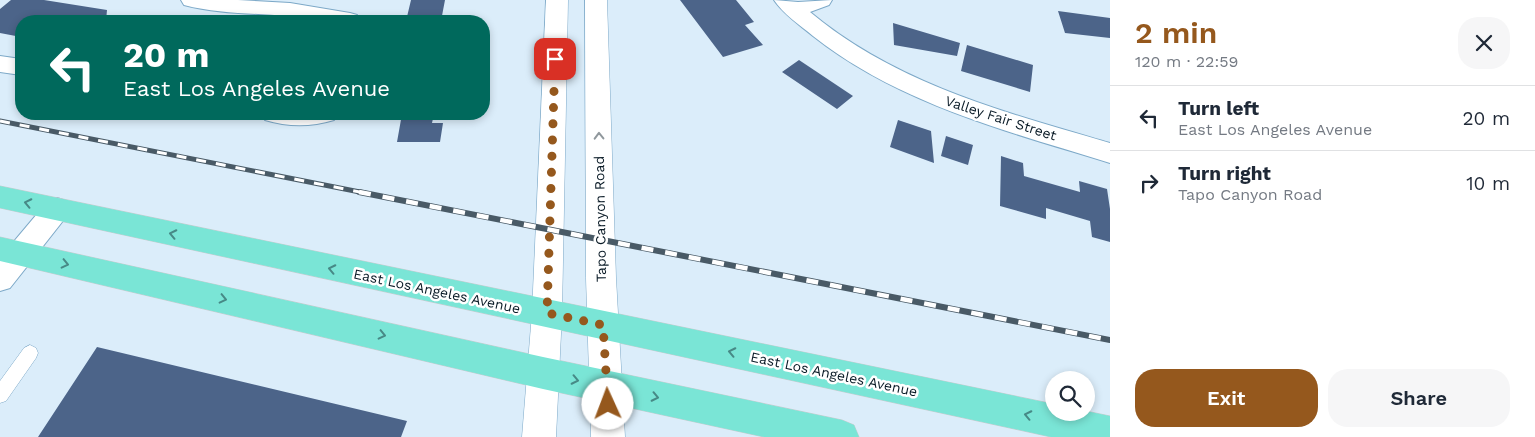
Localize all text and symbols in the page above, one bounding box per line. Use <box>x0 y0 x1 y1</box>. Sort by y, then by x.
text: 2 min <box>1135 15 1217 50</box>
button: close <box>1458 17 1510 69</box>
text: 20 m <box>123 34 209 76</box>
icon: left <box>40 35 105 100</box>
pin <box>534 38 576 80</box>
icon: arrive <box>541 45 569 73</box>
text: 120 m · 22:59 <box>1135 52 1238 71</box>
text: East Los Angeles Avenue <box>123 76 390 101</box>
street label: Valley Fair Street <box>943 92 1059 144</box>
text: Turn left <box>1178 97 1259 120</box>
icon: left <box>1135 104 1163 132</box>
text: 20 m <box>1463 107 1510 130</box>
text: East Los Angeles Avenue <box>1178 120 1372 139</box>
one-way arrow <box>594 132 604 140</box>
street label: Tapo Canyon Road <box>591 156 609 282</box>
text: Turn right <box>1178 162 1271 185</box>
icon: right <box>1135 169 1163 197</box>
text: 10 m <box>1466 172 1510 195</box>
text: Tapo Canyon Road <box>1178 185 1322 204</box>
one-way arrow <box>24 198 33 209</box>
one-way arrow <box>169 230 178 240</box>
one-way arrow <box>60 258 69 269</box>
one-way arrow <box>328 264 337 275</box>
street label: East Los Angeles Avenue <box>352 266 522 316</box>
one-way arrow <box>219 294 228 304</box>
one-way arrow <box>377 329 386 340</box>
one-way arrow <box>728 347 737 358</box>
street label: East Los Angeles Avenue <box>749 349 919 399</box>
button: Exit <box>1135 369 1318 427</box>
button: Share <box>1328 369 1510 427</box>
map controls <box>1045 371 1095 421</box>
button: search <box>1045 371 1095 421</box>
one-way arrow <box>571 374 580 385</box>
position arrow <box>581 377 633 429</box>
one-way arrow <box>651 391 659 401</box>
one-way arrow <box>1024 410 1033 421</box>

